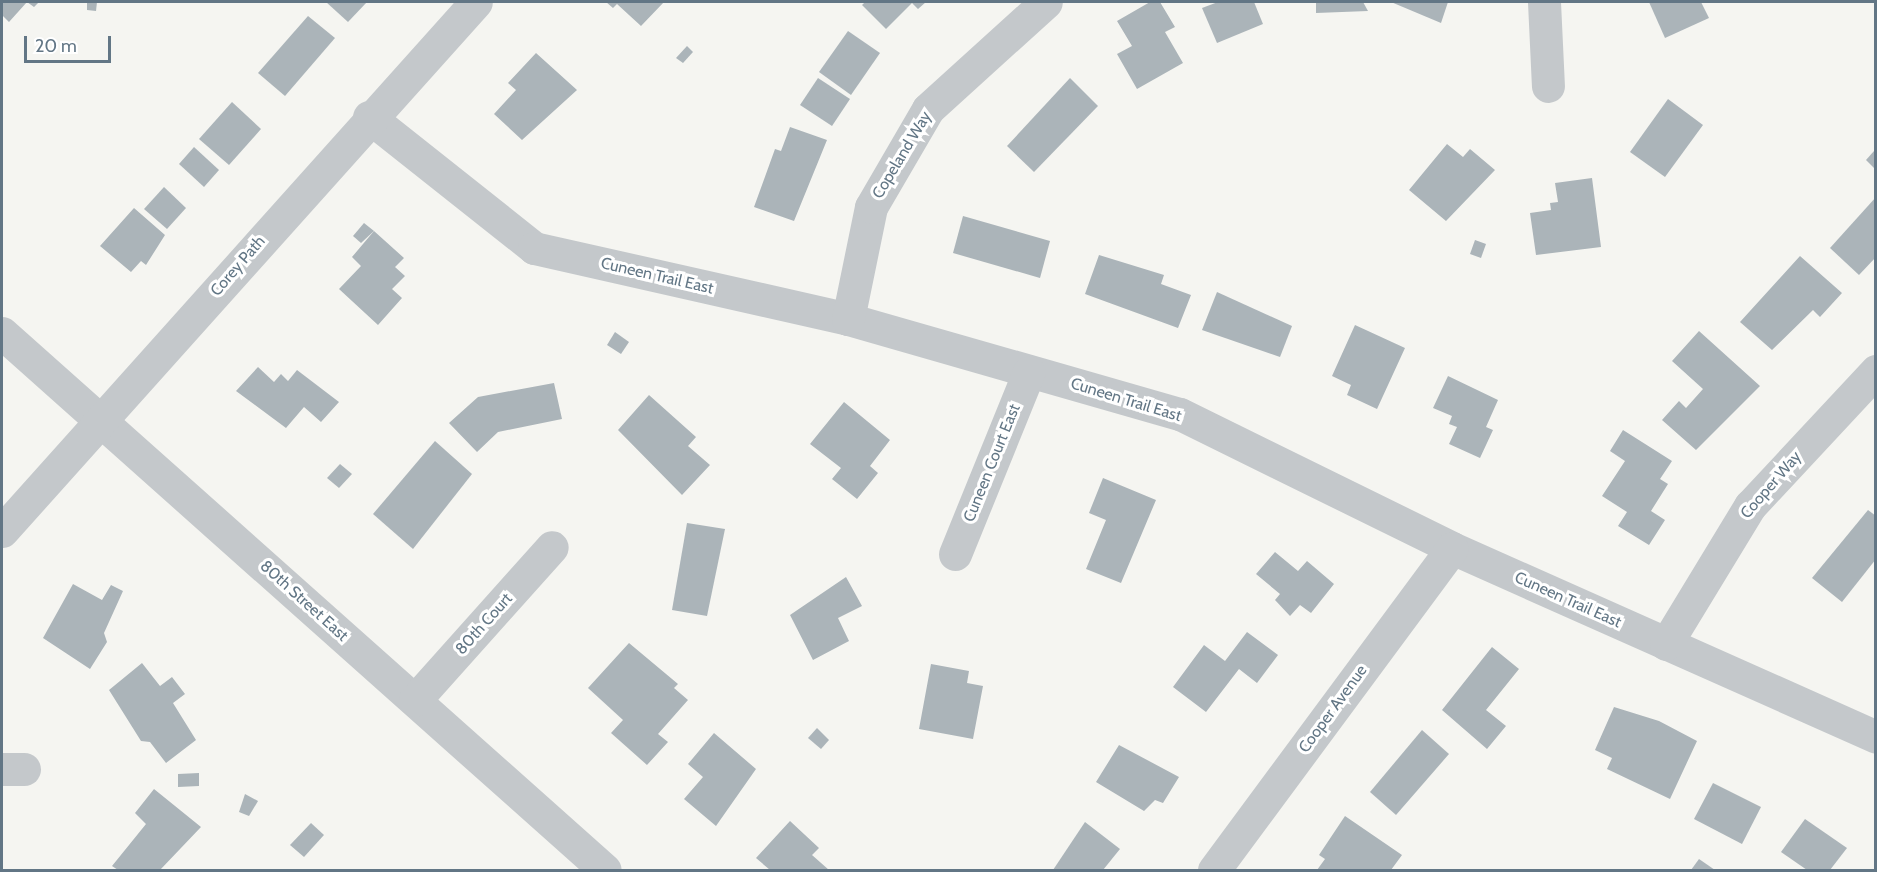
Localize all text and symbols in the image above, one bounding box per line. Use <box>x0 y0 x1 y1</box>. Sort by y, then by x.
scale bar <box>27 24 114 62</box>
text: 20 m <box>35 35 77 57</box>
street label: Copeland Way <box>868 108 936 202</box>
street label: Corey Path <box>207 232 269 300</box>
street label: Cuneen Trail East <box>599 254 715 298</box>
street label: Cuneen Trail East <box>1068 374 1184 426</box>
street label: Cuneen Court East <box>960 401 1024 525</box>
street label: Cooper Way <box>1737 447 1805 523</box>
street label: 80th Street East <box>256 556 352 646</box>
street label: Cuneen Trail East <box>1512 568 1624 632</box>
street label: 80th Court <box>452 589 516 659</box>
street label: Cooper Avenue <box>1295 661 1371 757</box>

